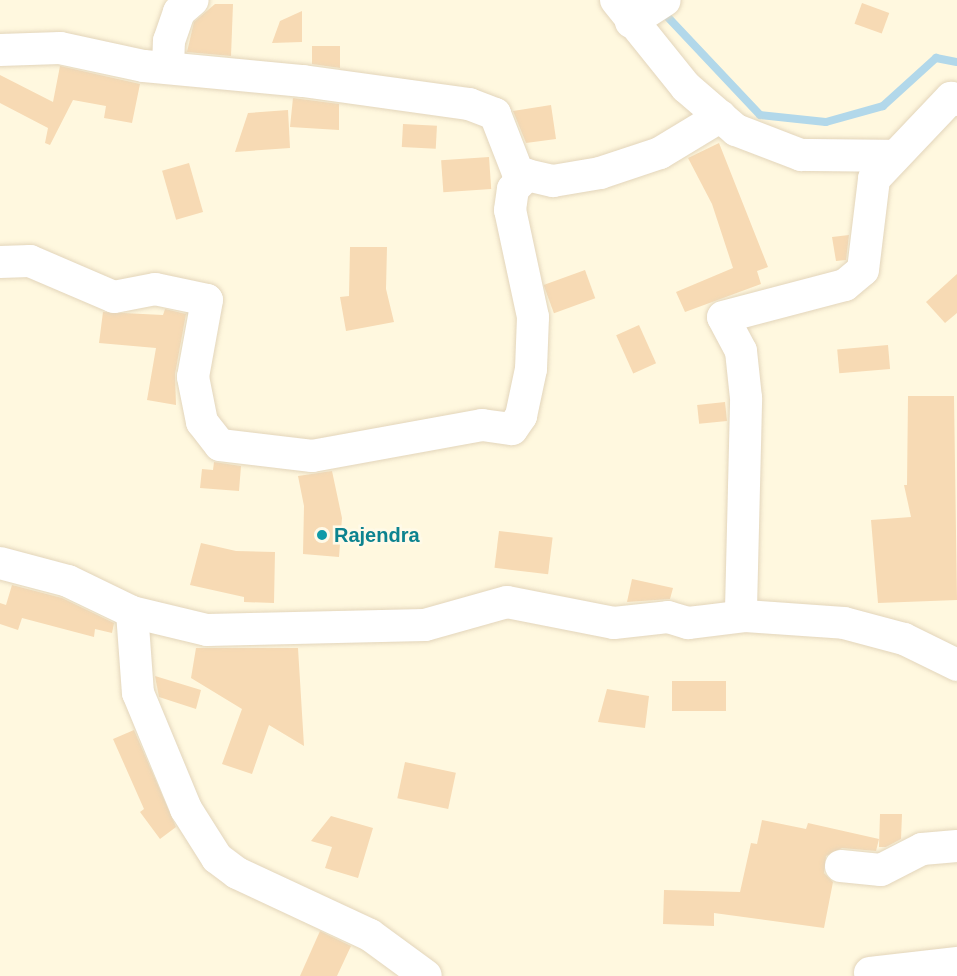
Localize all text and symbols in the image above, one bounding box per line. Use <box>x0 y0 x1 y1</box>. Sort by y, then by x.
place label: Rajendra <box>334 523 420 547</box>
marker: Rajendra <box>315 528 329 542</box>

